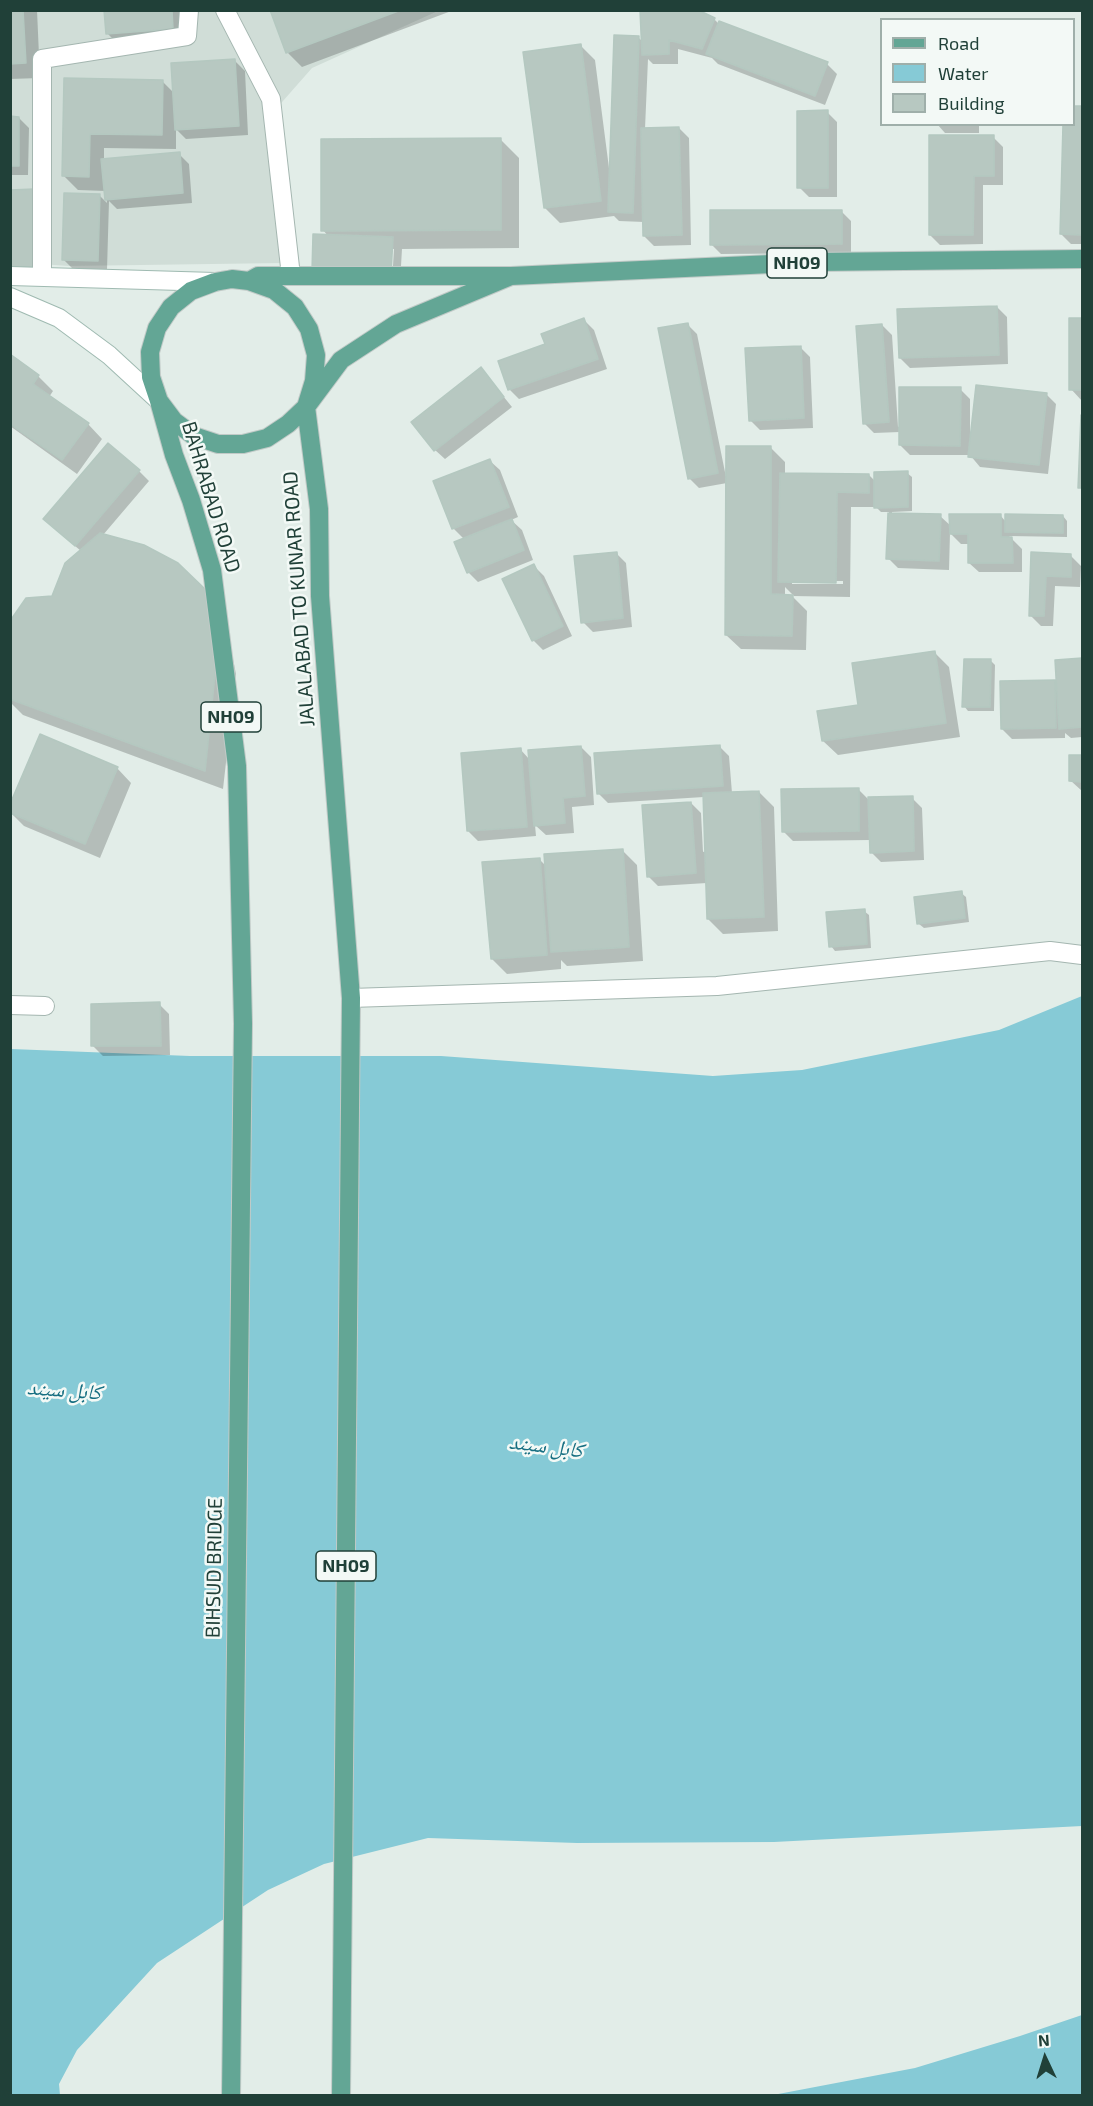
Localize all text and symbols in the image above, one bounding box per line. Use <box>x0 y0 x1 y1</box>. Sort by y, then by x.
legend <box>880 18 1075 126</box>
text: Road <box>938 32 979 54</box>
text: Water <box>938 62 988 84</box>
text: Building <box>938 92 1005 114</box>
road number: NH09 <box>767 248 827 278</box>
street label: BAHRABAD ROAD <box>177 418 245 576</box>
street label: JALALABAD TO KUNAR ROAD <box>278 470 320 728</box>
road number: NH09 <box>201 702 261 732</box>
water label: کابل سيند <box>26 1375 102 1405</box>
water label: کابل سيند <box>508 1429 584 1463</box>
street label: BIHSUD BRIDGE <box>201 1498 227 1638</box>
road number: NH09 <box>316 1551 376 1581</box>
north arrow <box>1015 2028 1075 2088</box>
text: N <box>1037 2030 1050 2049</box>

